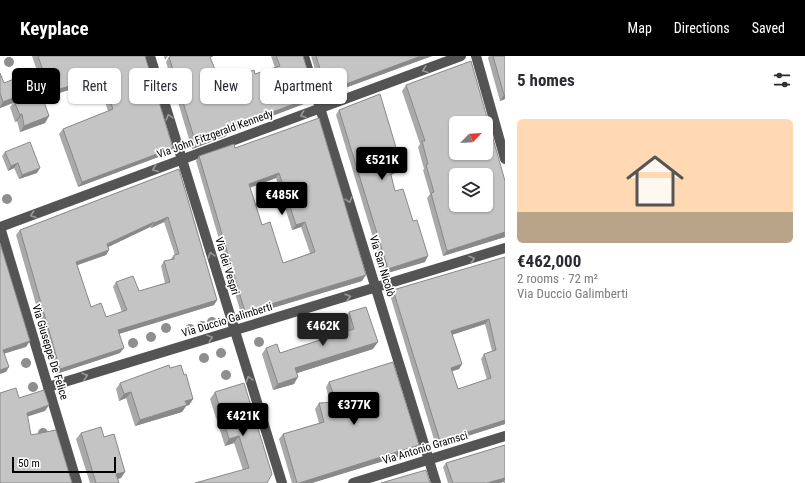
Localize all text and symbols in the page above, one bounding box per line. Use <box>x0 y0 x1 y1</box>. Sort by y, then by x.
text: Keyplace <box>20 17 89 40</box>
text: Map <box>628 20 652 36</box>
text: Directions <box>674 20 730 36</box>
text: Saved <box>752 20 785 36</box>
one-way arrow <box>422 65 429 73</box>
chip: Buy <box>12 68 60 104</box>
chip: Rent <box>68 68 121 104</box>
chip: Filters <box>129 68 192 104</box>
chip: New <box>200 68 252 104</box>
chip: Apartment <box>260 68 347 104</box>
icon: filters <box>771 69 793 91</box>
text: 5 homes <box>517 70 575 90</box>
street label: Via John Fitzgerald Kennedy <box>155 107 275 161</box>
one-way arrow <box>300 110 307 119</box>
one-way arrow <box>165 114 174 121</box>
north arrow <box>449 116 493 160</box>
map controls <box>449 116 493 212</box>
icon: home <box>619 145 691 217</box>
pin: €521K <box>354 147 410 181</box>
text: €521K <box>365 152 399 167</box>
one-way arrow <box>151 165 158 173</box>
button: layers <box>449 168 493 212</box>
pin: €485K <box>254 182 310 216</box>
text: €485K <box>265 187 299 202</box>
one-way arrow <box>344 196 353 203</box>
one-way arrow <box>29 210 36 218</box>
street label: Via San Nicolò <box>367 234 398 299</box>
street label: Via dei Vespri <box>212 236 242 296</box>
text: €462,000 <box>517 251 581 271</box>
one-way arrow <box>207 252 216 259</box>
one-way arrow <box>468 255 475 263</box>
text: 2 rooms · 72 m² <box>517 271 598 286</box>
text: Via Duccio Galimberti <box>517 286 628 301</box>
one-way arrow <box>344 293 351 302</box>
street label: Via Duccio Galimberti <box>180 300 274 340</box>
street label: Via Giuseppe De Felice <box>29 303 71 401</box>
pin: €462K <box>295 313 351 347</box>
text: €462K <box>306 318 340 333</box>
one-way arrow <box>206 334 213 343</box>
one-way arrow <box>82 372 89 381</box>
one-way arrow <box>245 376 254 383</box>
pin: €377K <box>326 392 382 426</box>
text: €377K <box>337 397 371 412</box>
pin: €421K <box>215 403 271 437</box>
text: €421K <box>226 408 260 423</box>
street label: Via Antonio Gramsci <box>381 429 469 467</box>
scale bar <box>12 455 116 474</box>
text: 50 m <box>18 457 40 470</box>

